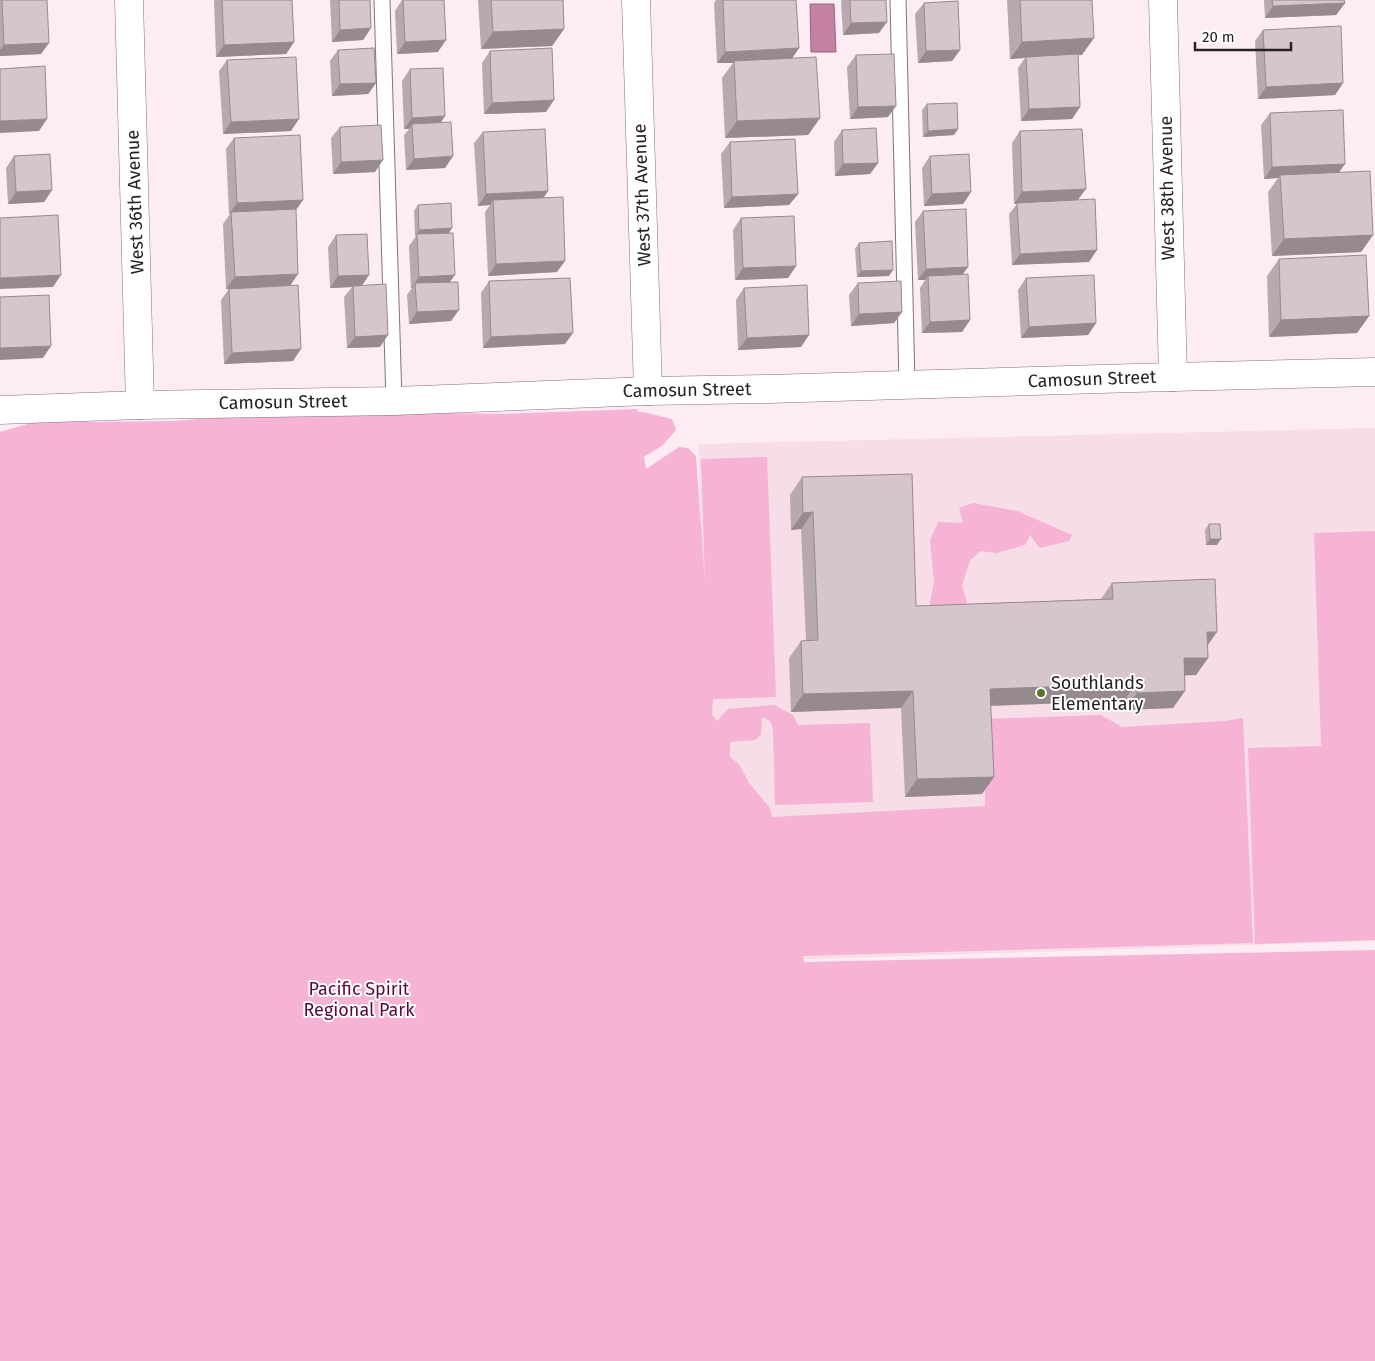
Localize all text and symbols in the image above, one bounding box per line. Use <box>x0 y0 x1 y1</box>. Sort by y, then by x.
scale bar <box>1195 20 1291 52</box>
text: 20 m <box>1202 28 1235 46</box>
street label: West 38th Avenue <box>1155 115 1179 261</box>
street label: West 37th Avenue <box>629 123 655 267</box>
street label: West 36th Avenue <box>121 130 149 274</box>
street label: Camosun Street <box>1027 366 1157 392</box>
street label: Camosun Street <box>622 378 752 402</box>
street label: Camosun Street <box>218 390 348 414</box>
place label: Southlands Elementary <box>1051 672 1144 715</box>
marker: Southlands Elementary <box>1035 687 1047 699</box>
park label: Pacific Spirit Regional Park <box>303 978 415 1021</box>

